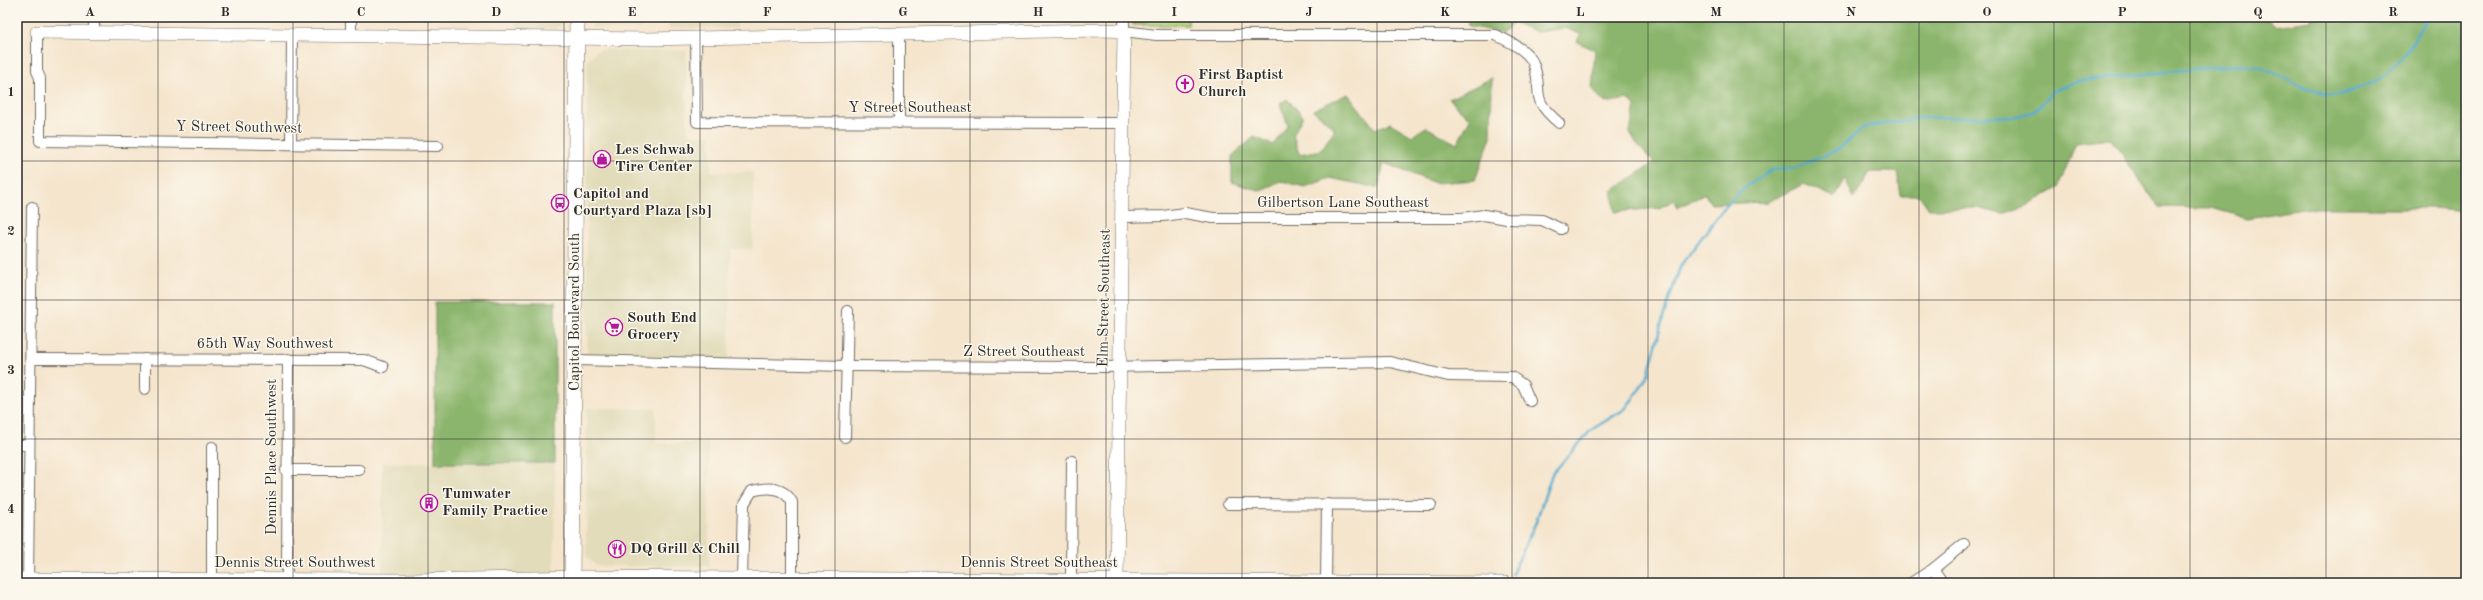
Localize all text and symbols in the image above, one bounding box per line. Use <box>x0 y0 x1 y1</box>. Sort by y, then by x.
text: A <box>85 6 95 19</box>
text: B <box>220 6 230 19</box>
text: C <box>357 6 365 19</box>
text: D <box>491 6 501 19</box>
text: E <box>628 6 637 19</box>
text: F <box>763 6 772 19</box>
text: G <box>898 6 908 19</box>
text: H <box>1033 6 1044 19</box>
text: I <box>1171 6 1177 19</box>
text: J <box>1305 6 1313 19</box>
text: K <box>1440 6 1450 19</box>
text: L <box>1576 6 1585 19</box>
text: M <box>1710 6 1722 19</box>
text: N <box>1846 6 1856 19</box>
text: O <box>1982 6 1992 19</box>
text: P <box>2117 6 2127 19</box>
text: Q <box>2253 6 2263 19</box>
text: R <box>2388 6 2398 19</box>
place label: First Baptist Church <box>1198 68 1284 100</box>
church icon: First Baptist Church <box>1175 74 1195 94</box>
text: 1 <box>7 86 15 99</box>
street label: Y Street Southeast <box>848 101 972 116</box>
street label: Y Street Southwest <box>175 119 303 137</box>
place label: Les Schwab Tire Center <box>615 143 694 175</box>
shop icon: Les Schwab Tire Center <box>592 149 612 169</box>
place label: Capitol and Courtyard Plaza [sb] <box>573 187 712 219</box>
bus stop icon: Capitol and Courtyard Plaza [sb] <box>550 193 570 213</box>
street label: Gilbertson Lane Southeast <box>1257 196 1429 211</box>
text: 2 <box>7 225 15 238</box>
street label: Elm Street Southeast <box>1096 229 1114 367</box>
street label: Capitol Boulevard South <box>568 233 583 391</box>
place label: South End Grocery <box>627 311 697 343</box>
supermarket icon: South End Grocery <box>604 317 624 337</box>
street label: 65th Way Southwest <box>197 337 333 352</box>
street label: Z Street Southeast <box>963 345 1085 360</box>
text: 3 <box>7 364 15 377</box>
street label: Dennis Place Southwest <box>265 379 280 535</box>
place label: Tumwater Family Practice <box>442 487 548 519</box>
building icon: Tumwater Family Practice <box>419 493 439 513</box>
text: 4 <box>7 503 15 516</box>
restaurant icon: DQ Grill & Chill <box>607 539 627 559</box>
place label: DQ Grill & Chill <box>630 542 740 557</box>
street label: Dennis Street Southwest <box>214 556 376 571</box>
street label: Dennis Street Southeast <box>960 556 1118 571</box>

